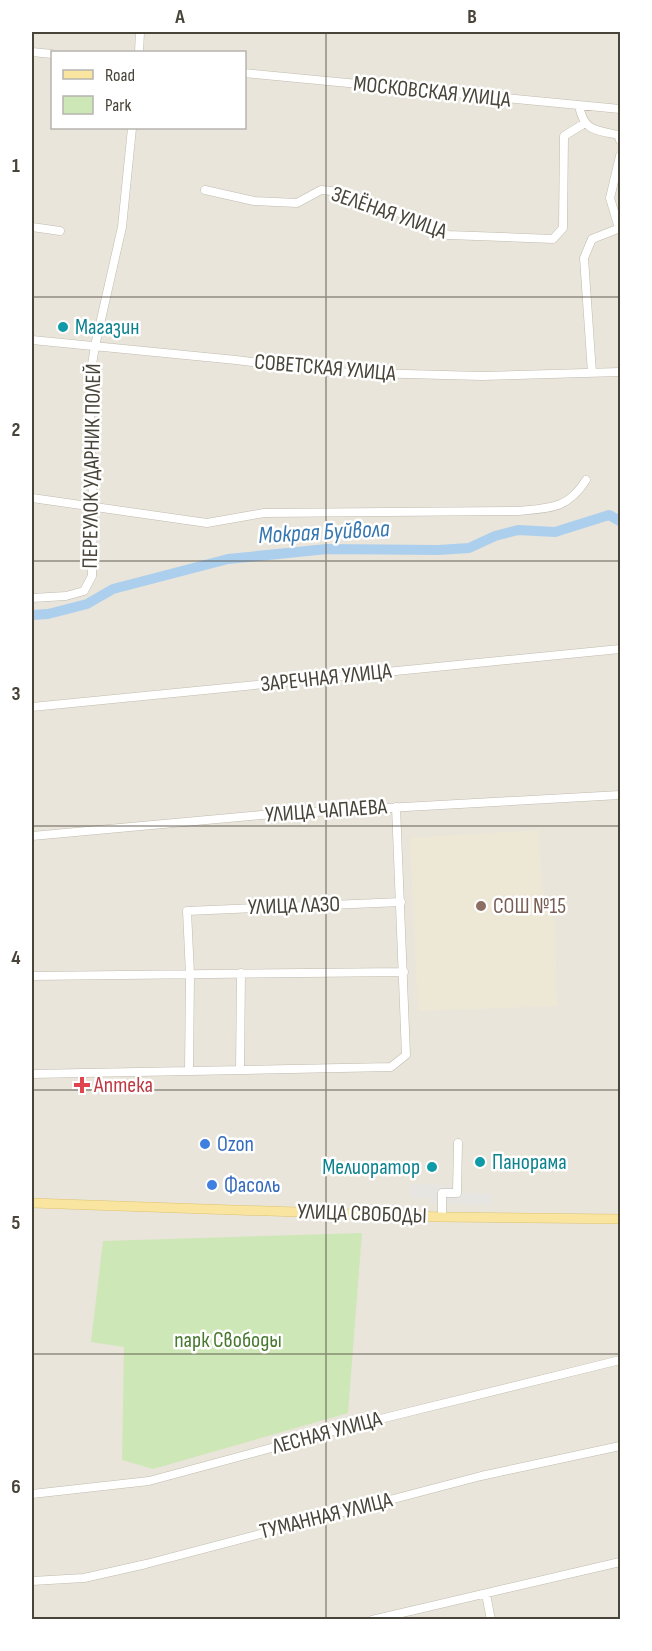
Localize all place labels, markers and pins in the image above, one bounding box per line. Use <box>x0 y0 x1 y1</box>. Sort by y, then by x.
place label: Магазин <box>75 314 139 341</box>
marker: Магазин <box>56 320 70 334</box>
place label: СОШ №15 <box>493 893 566 920</box>
marker: СОШ №15 <box>474 899 488 913</box>
place label: Аптека <box>93 1072 153 1099</box>
marker: Аптека <box>75 1078 89 1092</box>
place label: Ozon <box>217 1131 254 1158</box>
marker: Ozon <box>198 1137 212 1151</box>
place label: Панорама <box>492 1149 567 1176</box>
place label: Мелиоратор <box>322 1154 420 1181</box>
marker: Панорама <box>473 1155 487 1169</box>
marker: Мелиоратор <box>425 1160 439 1174</box>
place label: Фасоль <box>224 1172 280 1199</box>
marker: Фасоль <box>205 1178 219 1192</box>

